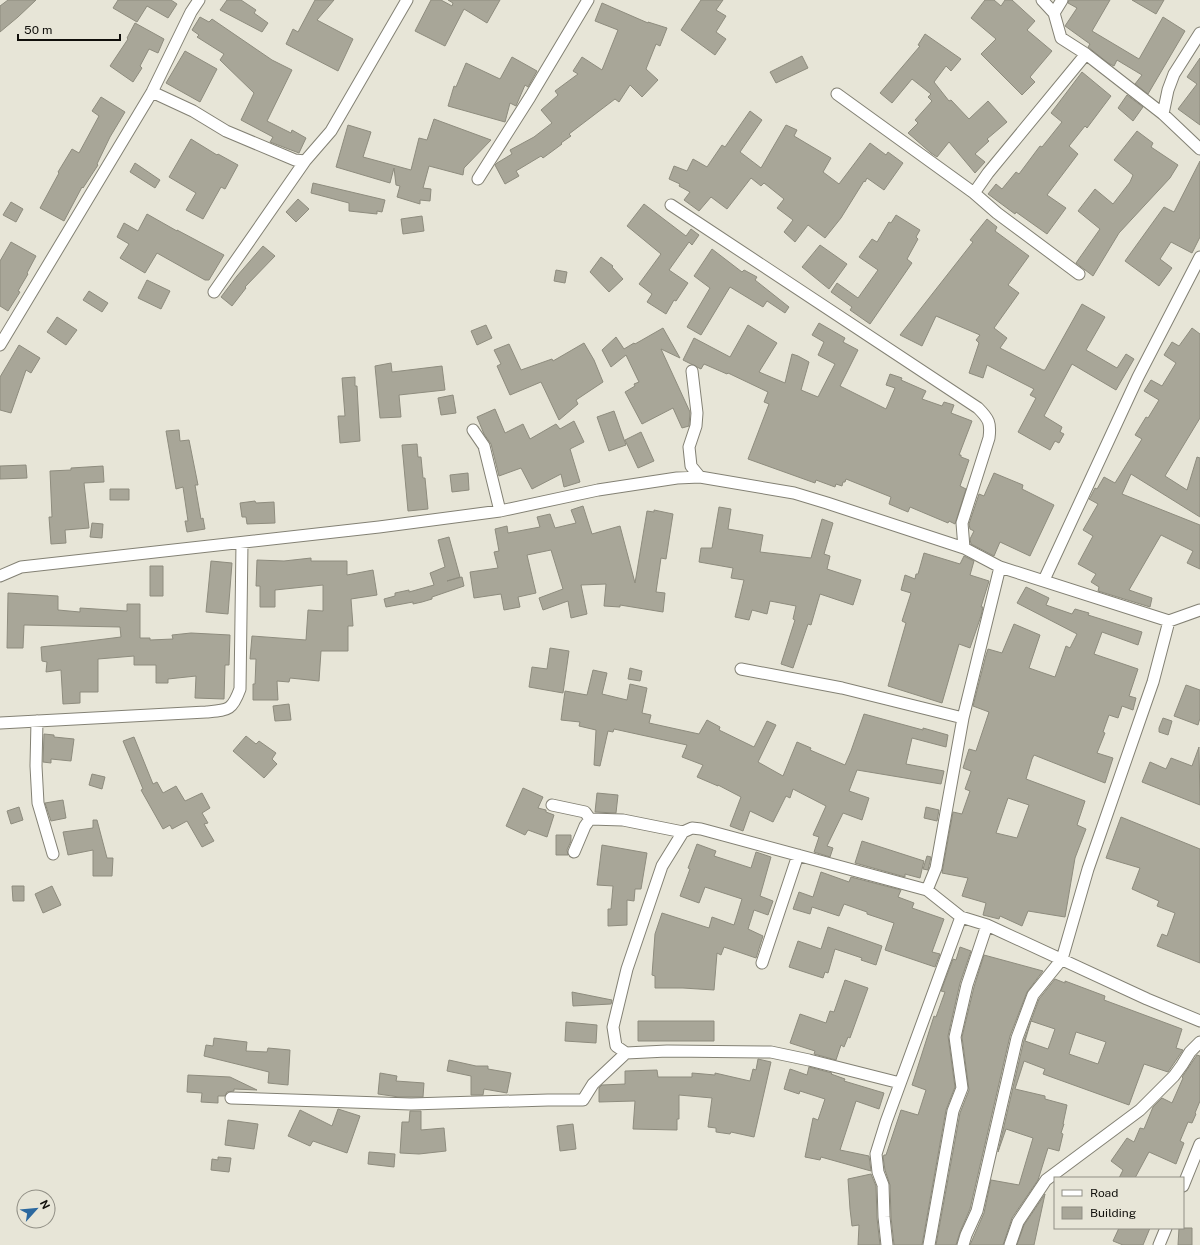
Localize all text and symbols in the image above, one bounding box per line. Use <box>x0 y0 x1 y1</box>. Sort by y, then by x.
scale bar <box>18 16 120 42</box>
text: 50 m <box>24 23 52 37</box>
legend <box>1054 1177 1184 1229</box>
text: Road <box>1090 1186 1118 1200</box>
north arrow <box>16 1189 56 1229</box>
text: N <box>38 1198 52 1211</box>
text: Building <box>1090 1206 1136 1220</box>

